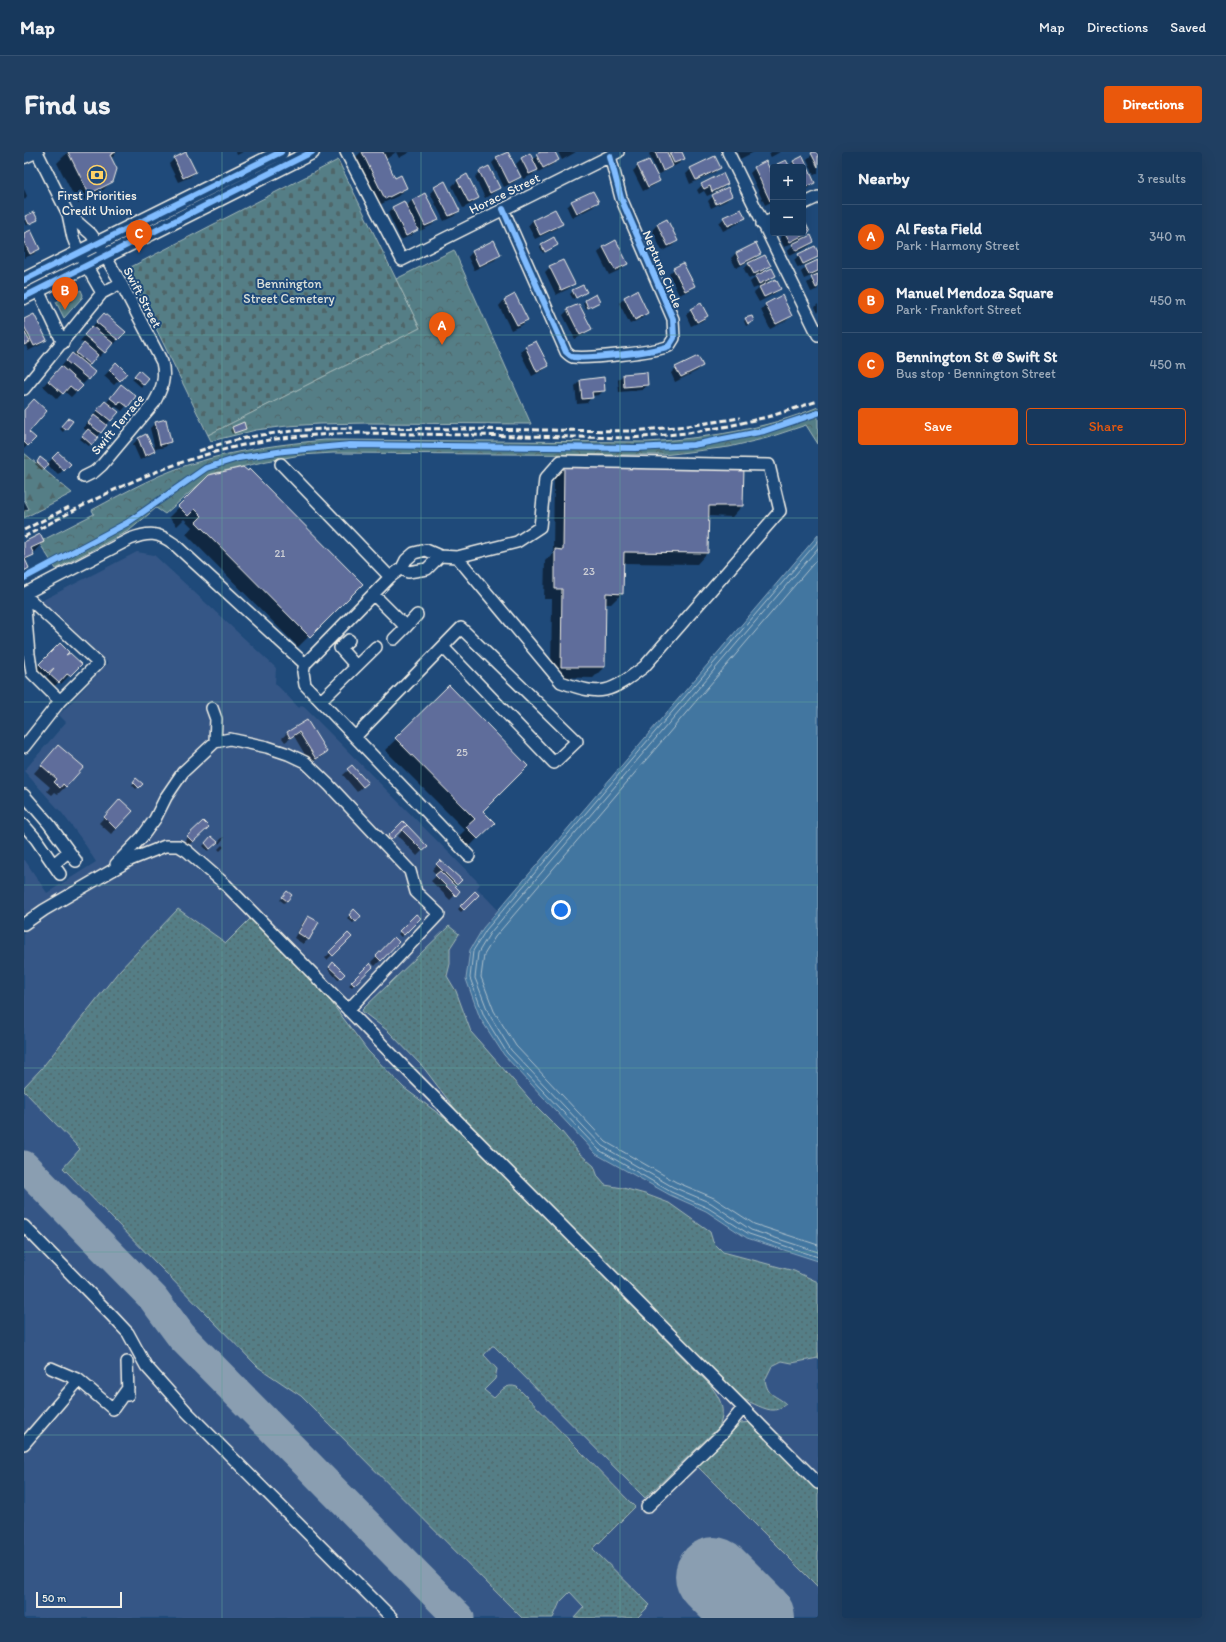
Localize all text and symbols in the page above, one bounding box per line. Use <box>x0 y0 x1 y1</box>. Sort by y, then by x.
text: Map <box>20 16 55 39</box>
text: Map <box>1039 19 1065 36</box>
text: Directions <box>1087 19 1148 36</box>
text: Saved <box>1170 19 1206 36</box>
button: Directions <box>1104 86 1202 123</box>
text: Find us <box>24 87 111 121</box>
bank icon: First Priorities Credit Union <box>86 164 108 186</box>
map controls <box>770 164 806 236</box>
button: + <box>770 164 806 200</box>
text: Nearby <box>858 168 910 188</box>
street label: Horace Street <box>466 170 542 217</box>
text: 3 results <box>1137 171 1186 186</box>
place label: First Priorities Credit Union <box>57 188 137 218</box>
button: − <box>770 200 806 236</box>
pin: C <box>126 220 152 253</box>
text: Al Festa Field <box>896 220 982 238</box>
street label: Neptune Circle <box>639 228 686 310</box>
text: A <box>867 229 875 244</box>
text: 340 m <box>1149 229 1186 244</box>
text: Park · Harmony Street <box>896 238 1020 253</box>
street label: Swift Street <box>120 264 165 330</box>
park label: Bennington Street Cemetery <box>243 276 335 306</box>
pin: B <box>52 277 78 310</box>
text: Manuel Mendoza Square <box>896 284 1053 302</box>
text: B <box>867 293 875 308</box>
text: 450 m <box>1149 293 1186 308</box>
text: Park · Frankfort Street <box>896 302 1021 317</box>
pin: A <box>429 312 455 345</box>
text: Bennington St @ Swift St <box>896 348 1058 366</box>
text: C <box>867 357 875 372</box>
text: 450 m <box>1149 357 1186 372</box>
text: Bus stop · Bennington Street <box>896 366 1056 381</box>
street label: Swift Terrace <box>88 391 147 458</box>
button: Save <box>858 408 1018 445</box>
button: Share <box>1026 408 1186 445</box>
house number: 21 <box>275 547 285 560</box>
house number: 23 <box>583 565 595 578</box>
house number: 25 <box>456 746 468 759</box>
your location <box>551 900 571 920</box>
scale bar <box>36 1590 122 1609</box>
text: 50 m <box>42 1592 66 1605</box>

